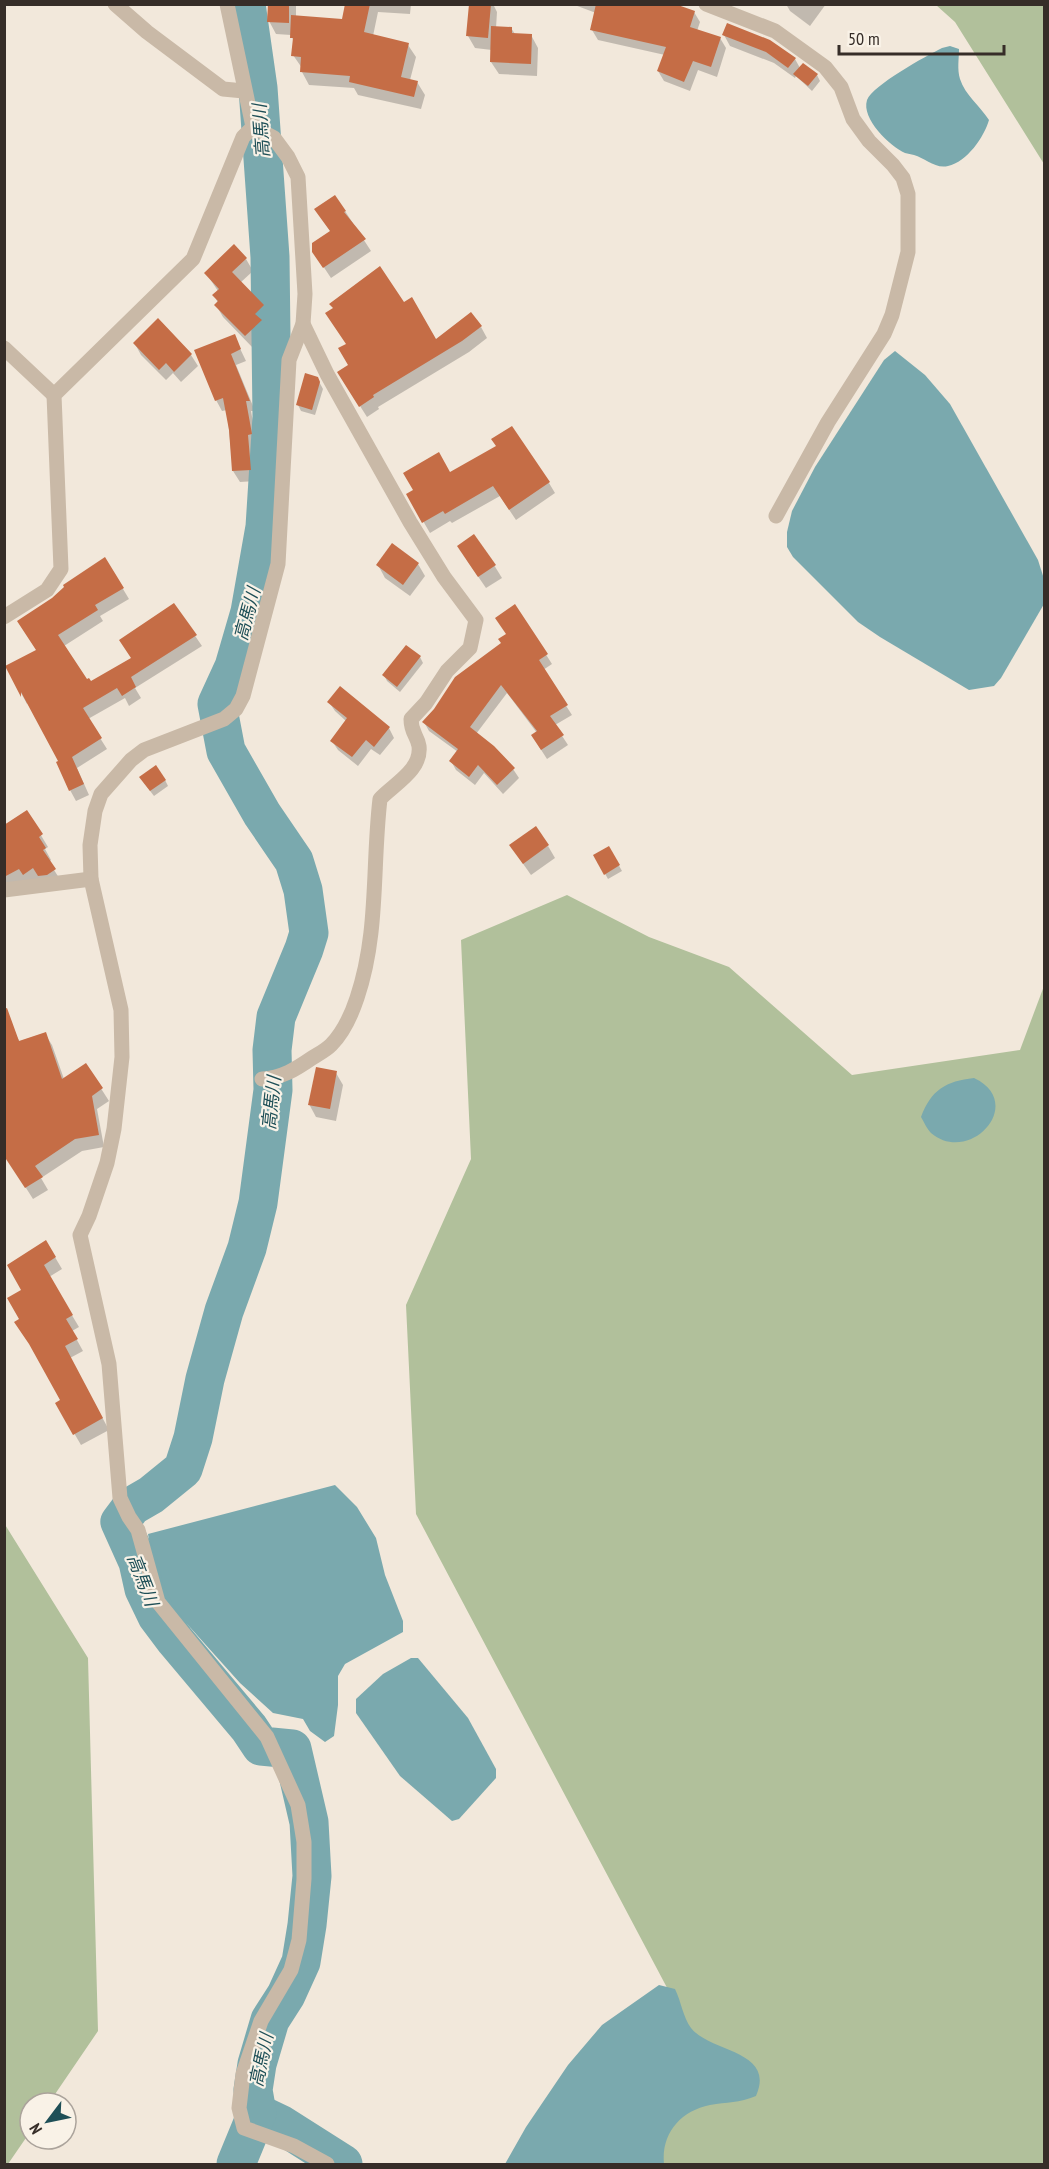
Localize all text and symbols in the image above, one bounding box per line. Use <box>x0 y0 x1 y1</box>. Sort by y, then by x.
scale bar <box>839 18 1004 56</box>
text: 50 m <box>848 27 880 50</box>
water label: 高馬川 <box>248 101 274 159</box>
water label: 高馬川 <box>229 583 266 643</box>
water label: 高馬川 <box>257 1073 285 1131</box>
water label: 高馬川 <box>123 1551 164 1611</box>
water label: 高馬川 <box>244 2029 278 2089</box>
north arrow <box>18 2091 78 2151</box>
text: N <box>25 2120 46 2138</box>

